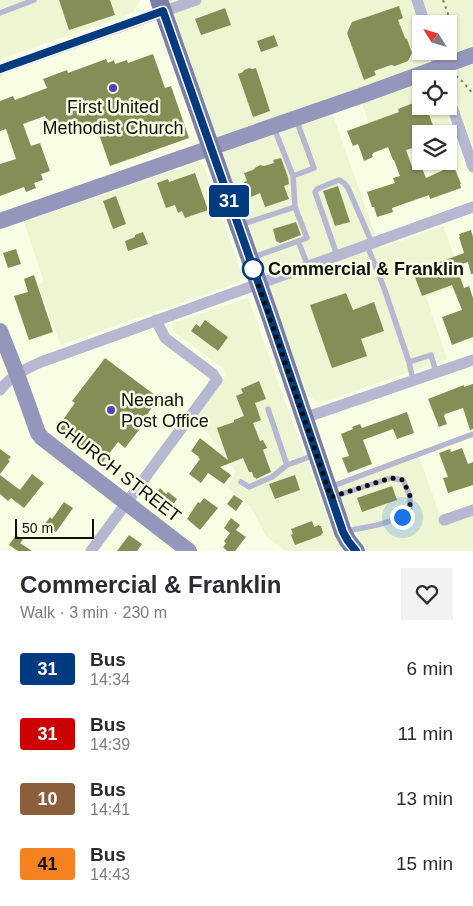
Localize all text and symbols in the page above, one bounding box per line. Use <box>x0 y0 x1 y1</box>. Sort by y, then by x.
north arrow <box>412 15 458 60</box>
map controls <box>412 15 457 170</box>
button: locate <box>412 70 457 115</box>
marker: First United Methodist Church <box>107 82 119 94</box>
place label: First United Methodist Church <box>42 97 184 138</box>
button: layers <box>412 125 457 170</box>
line badge: 31 <box>206 185 252 217</box>
text: 31 <box>219 191 239 211</box>
marker: Commercial & Franklin <box>242 258 264 280</box>
place label: Commercial & Franklin <box>268 259 464 279</box>
place label: Neenah Post Office <box>121 390 209 431</box>
marker: Neenah Post Office <box>105 404 117 416</box>
street label: CHURCH STREET <box>51 416 185 526</box>
your location <box>390 505 415 530</box>
scale bar <box>15 516 94 539</box>
text: 50 m <box>22 520 53 536</box>
button: heart <box>401 568 453 620</box>
text: Commercial & Franklin <box>20 571 281 598</box>
text: Walk · 3 min · 230 m <box>20 604 167 621</box>
text: Bus <box>90 649 126 670</box>
text: 6 min <box>407 658 453 679</box>
text: 31 <box>37 659 58 679</box>
text: 14:34 <box>90 671 130 688</box>
text: Bus <box>90 714 126 735</box>
text: 11 min <box>397 723 453 744</box>
text: 31 <box>37 724 58 744</box>
text: 14:39 <box>90 736 130 753</box>
text: Bus <box>90 779 126 800</box>
text: 13 min <box>396 788 453 809</box>
text: 10 <box>37 789 58 809</box>
text: 14:41 <box>90 801 130 818</box>
text: Bus <box>90 844 126 865</box>
text: 15 min <box>396 853 453 874</box>
text: 41 <box>37 854 58 874</box>
text: 14:43 <box>90 866 130 883</box>

